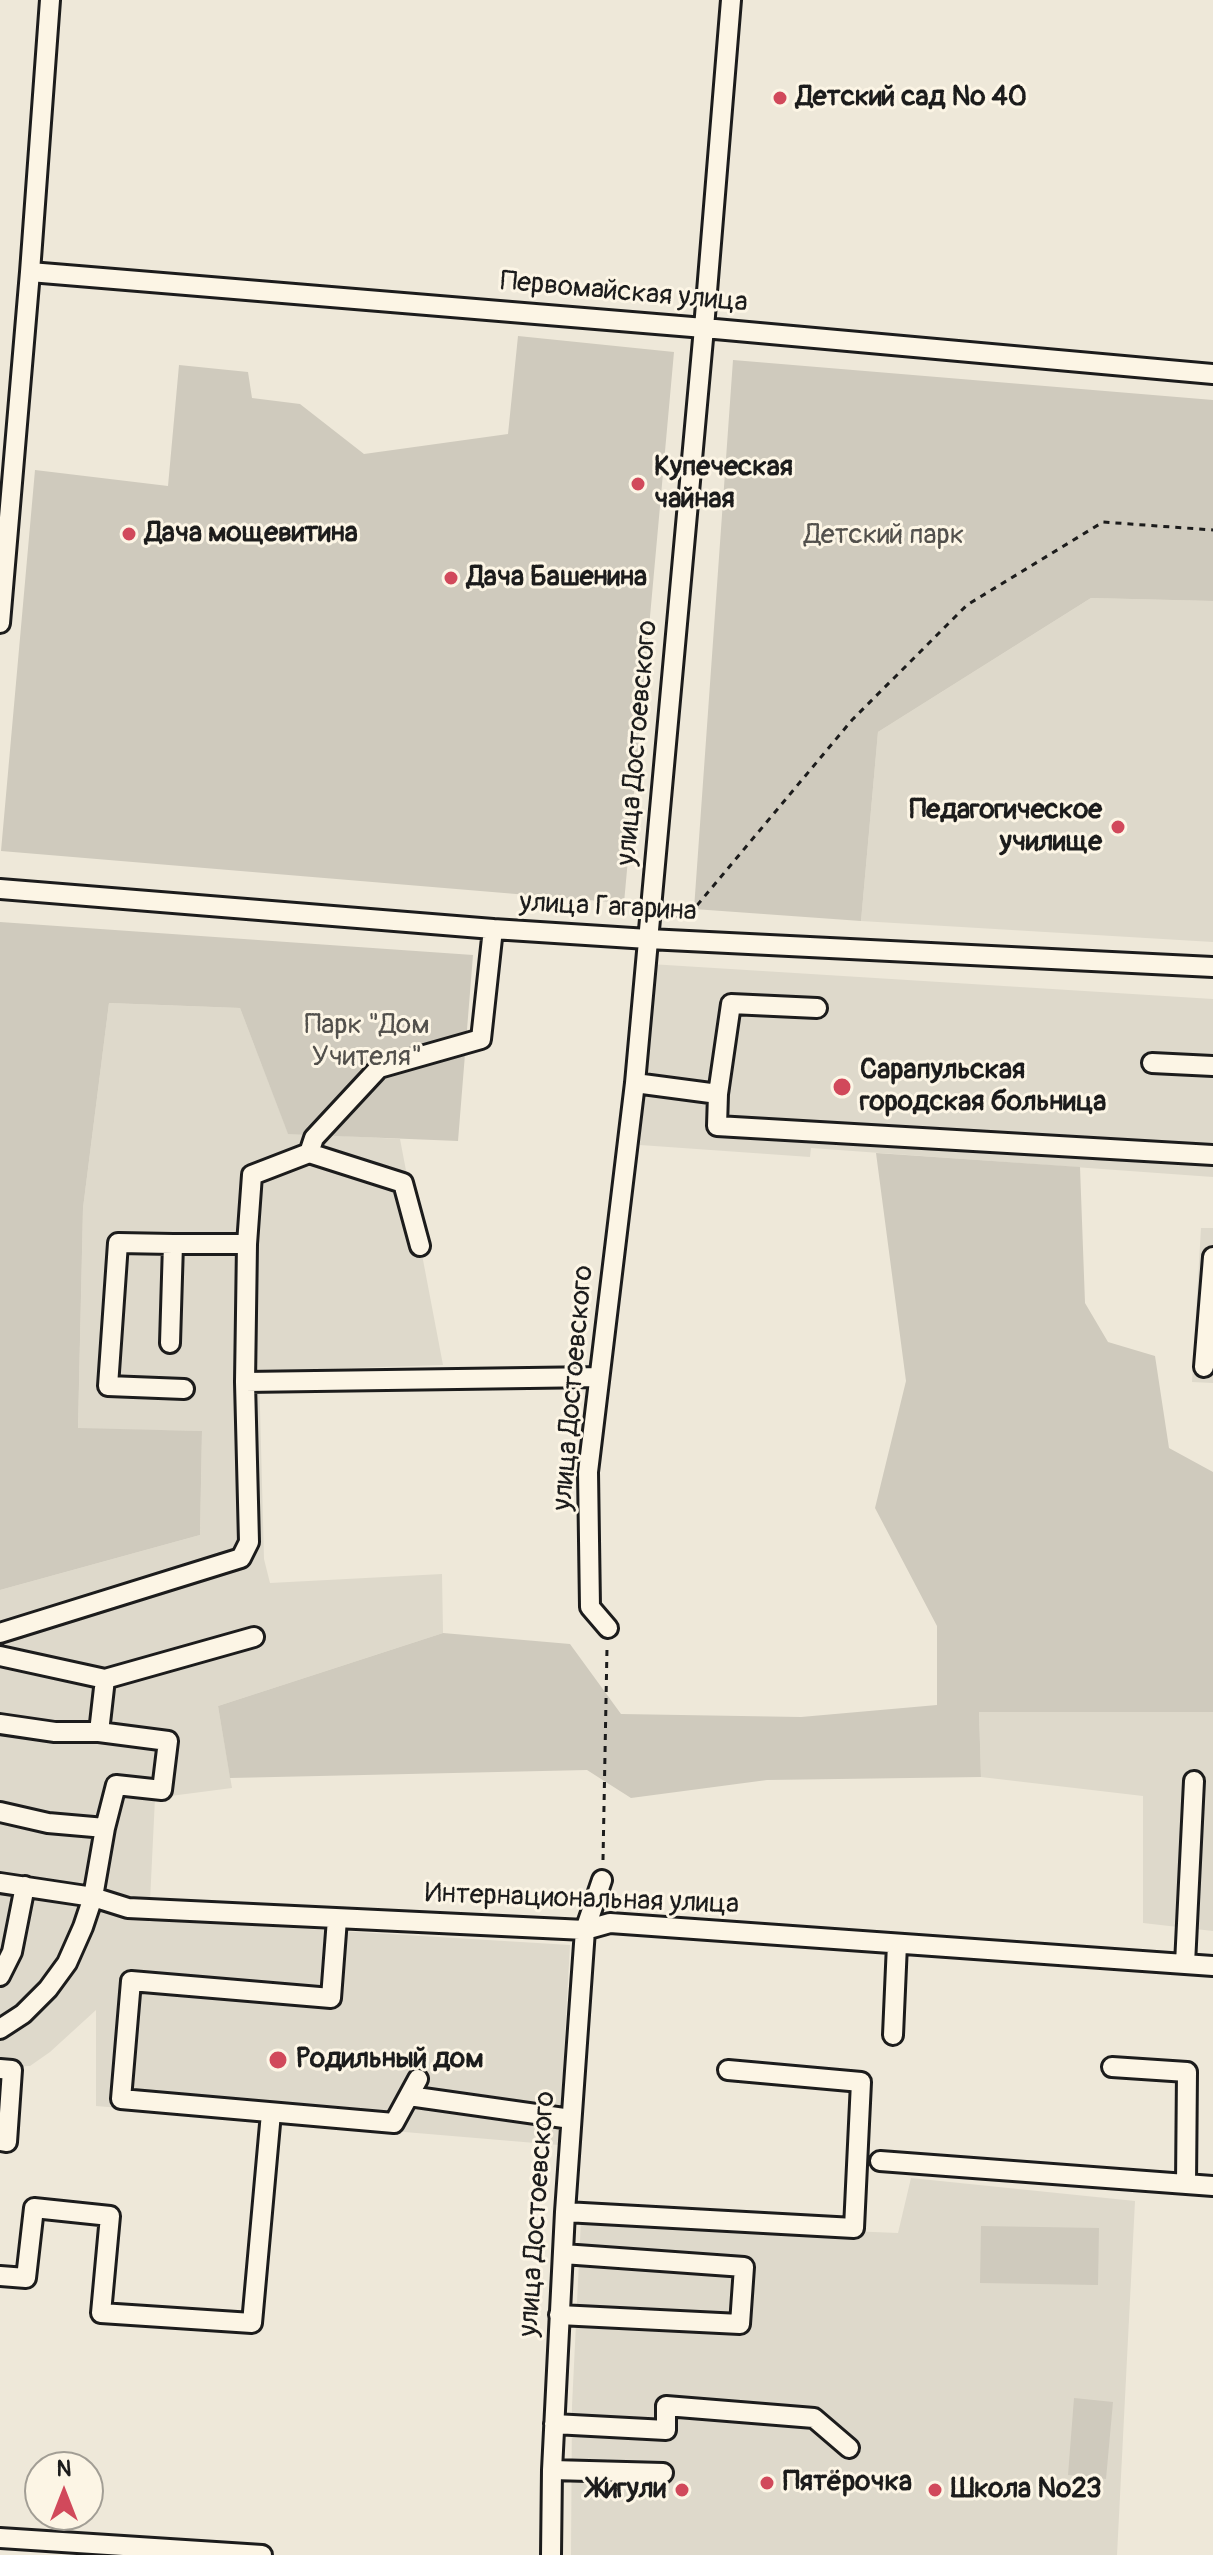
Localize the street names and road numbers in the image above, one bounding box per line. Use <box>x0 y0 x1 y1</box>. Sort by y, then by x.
street label: Первомайская улица <box>499 265 749 321</box>
street label: улица Достоевского <box>611 619 665 867</box>
street label: улица Гагарина <box>519 887 697 929</box>
street label: улица Достоевского <box>547 1264 601 1512</box>
street label: Интернациональная улица <box>424 1878 740 1922</box>
street label: улица Достоевского <box>513 2090 563 2338</box>

